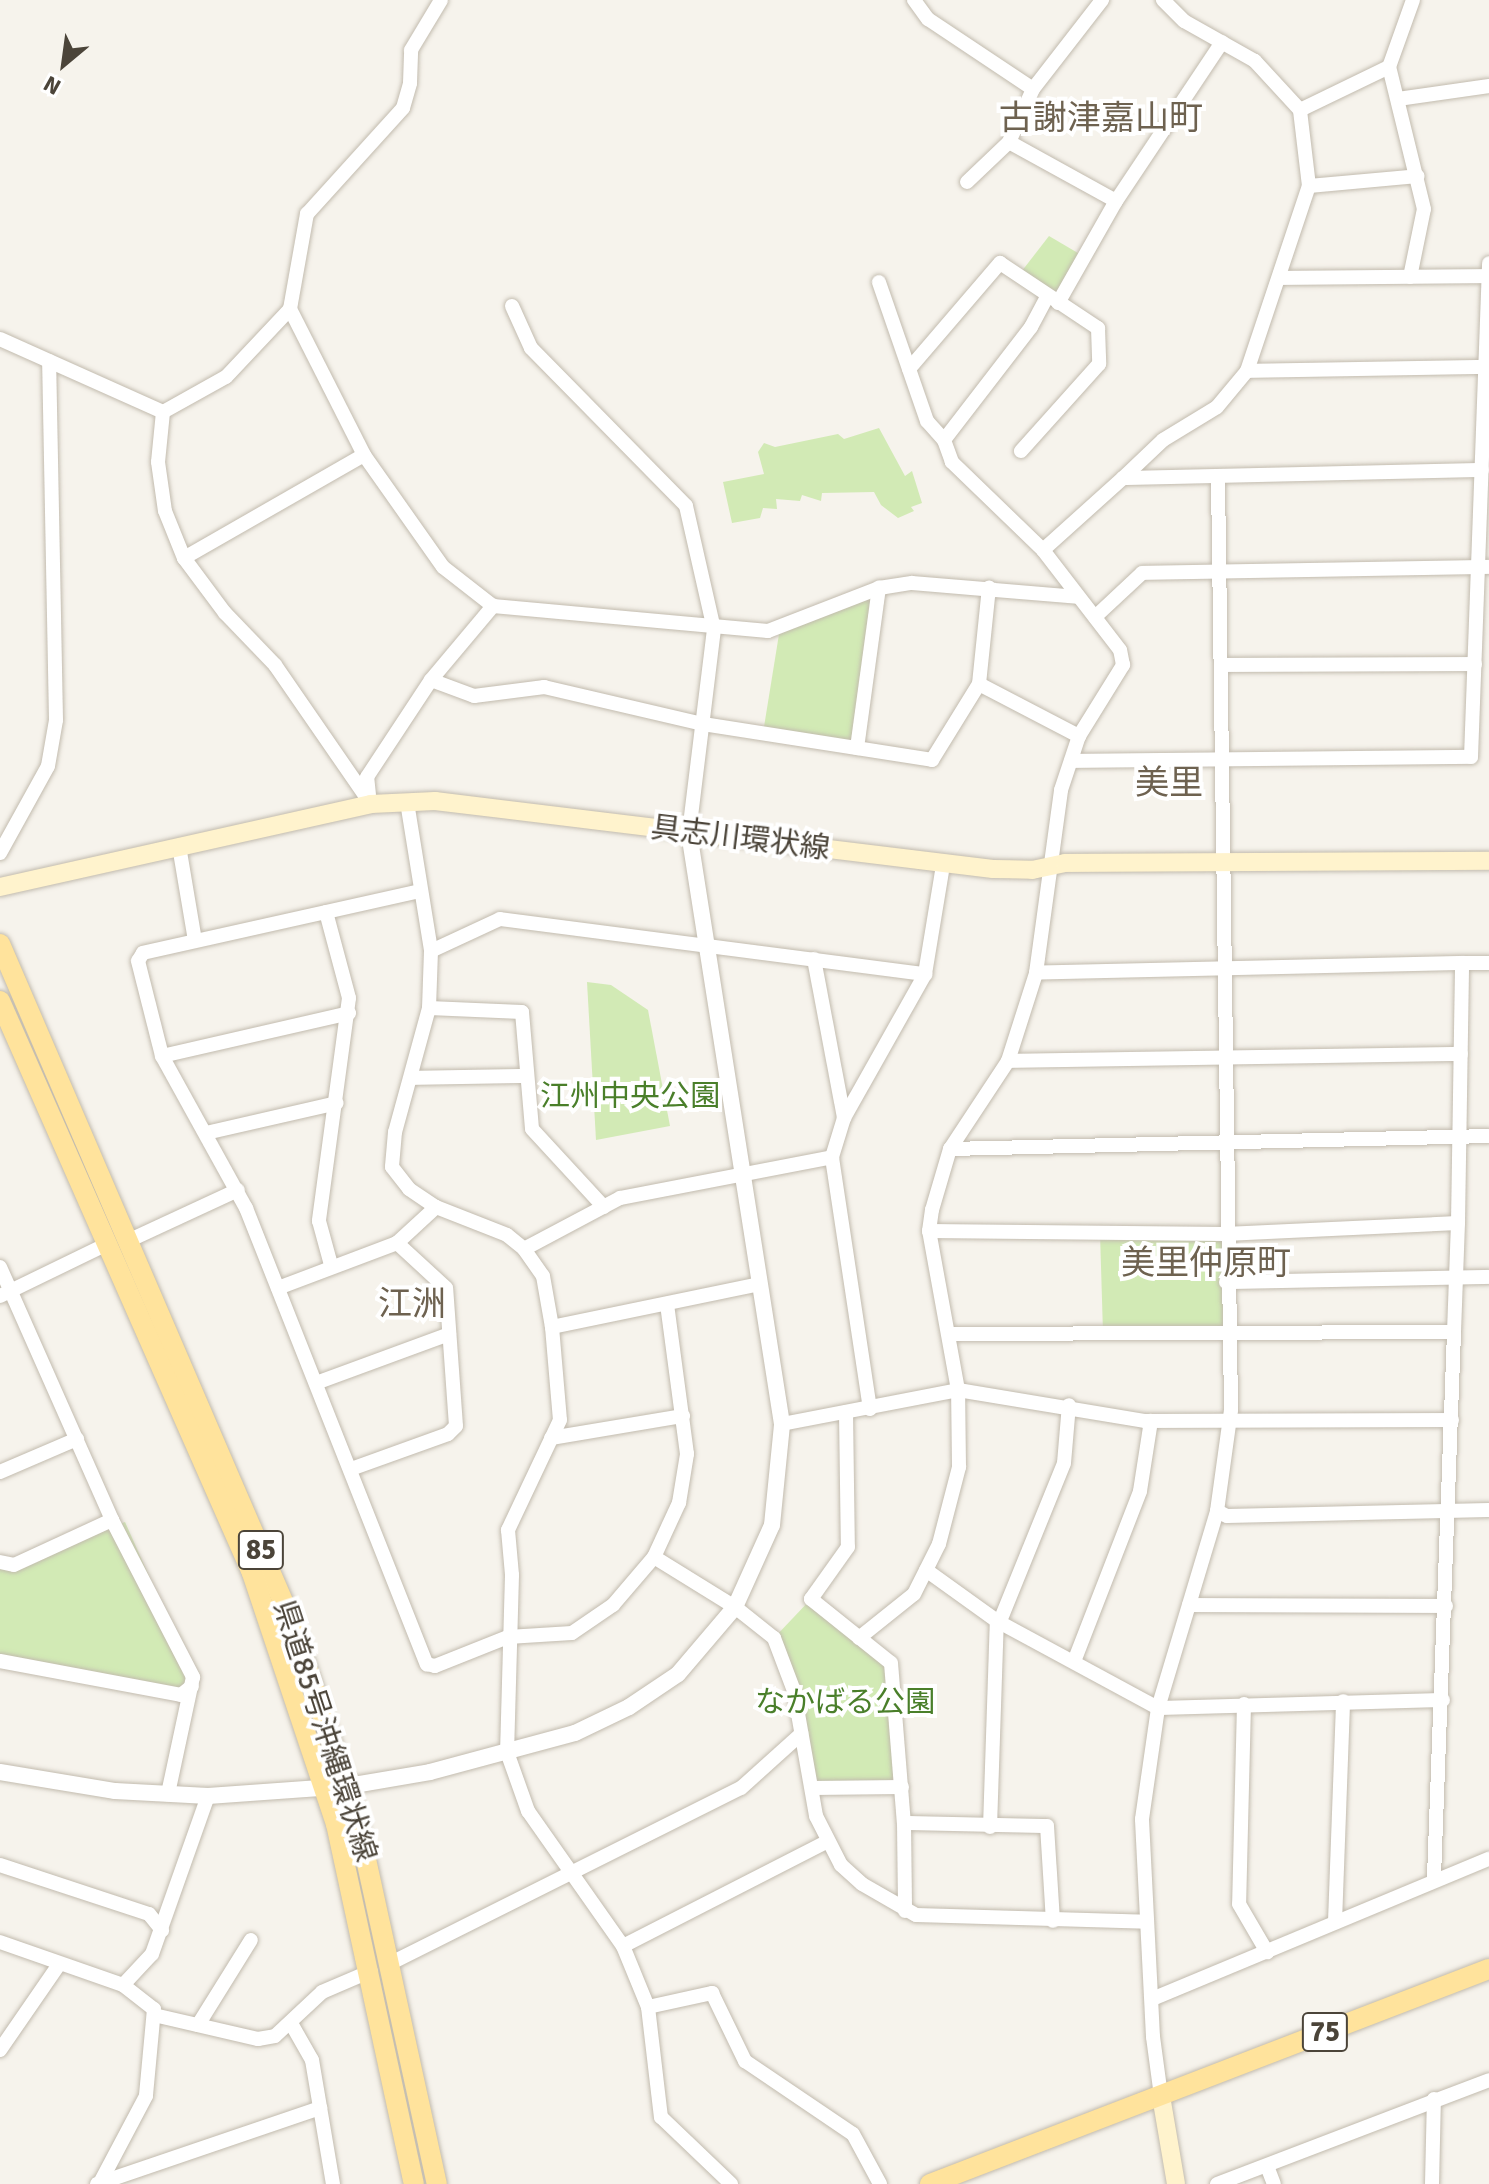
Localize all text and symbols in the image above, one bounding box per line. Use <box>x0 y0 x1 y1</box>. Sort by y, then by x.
north arrow <box>24 24 104 104</box>
text: N <box>39 70 65 101</box>
district label: 古謝津嘉山町 <box>999 99 1203 139</box>
district label: 美里 <box>1135 764 1203 804</box>
street label: 具志川環状線 <box>648 810 832 868</box>
park label: 江州中央公園 <box>540 1079 720 1115</box>
district label: 美里仲原町 <box>1121 1244 1291 1284</box>
district label: 江洲 <box>378 1285 446 1325</box>
road number: 85 <box>237 1526 285 1574</box>
street label: 県道85号沖縄環状線 <box>265 1596 383 1866</box>
park label: なかばる公園 <box>755 1685 935 1721</box>
road number: 75 <box>1301 2008 1349 2056</box>

